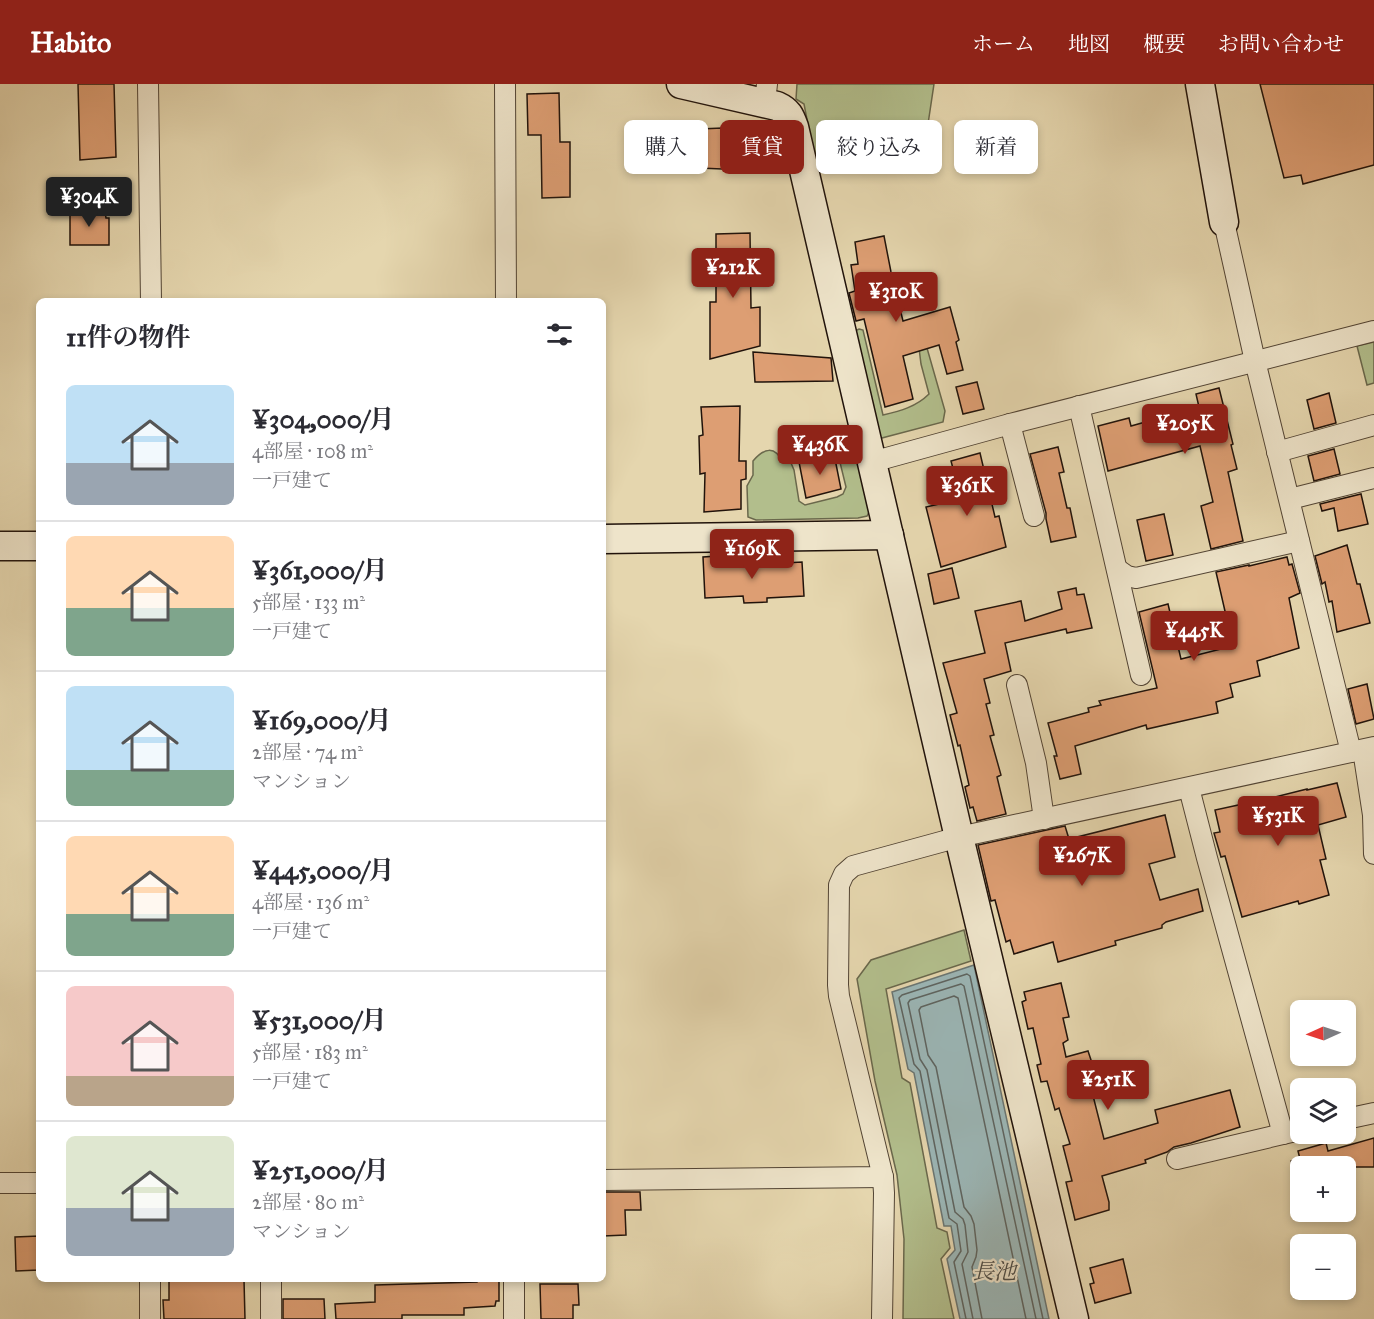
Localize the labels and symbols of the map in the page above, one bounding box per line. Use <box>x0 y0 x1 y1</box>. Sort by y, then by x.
pin: ¥304K <box>47 177 131 228</box>
pin: ¥212K <box>691 248 775 299</box>
pin: ¥310K <box>854 272 938 323</box>
pin: ¥205K <box>1143 404 1227 455</box>
pin: ¥436K <box>778 425 862 476</box>
pin: ¥361K <box>925 466 1009 517</box>
pin: ¥169K <box>710 529 794 580</box>
pin: ¥445K <box>1152 611 1236 662</box>
pin: ¥531K <box>1236 796 1320 847</box>
pin: ¥267K <box>1040 836 1124 887</box>
north arrow <box>1290 1000 1356 1066</box>
pin: ¥251K <box>1066 1060 1150 1111</box>
water label: 長池 <box>972 1258 1019 1285</box>

